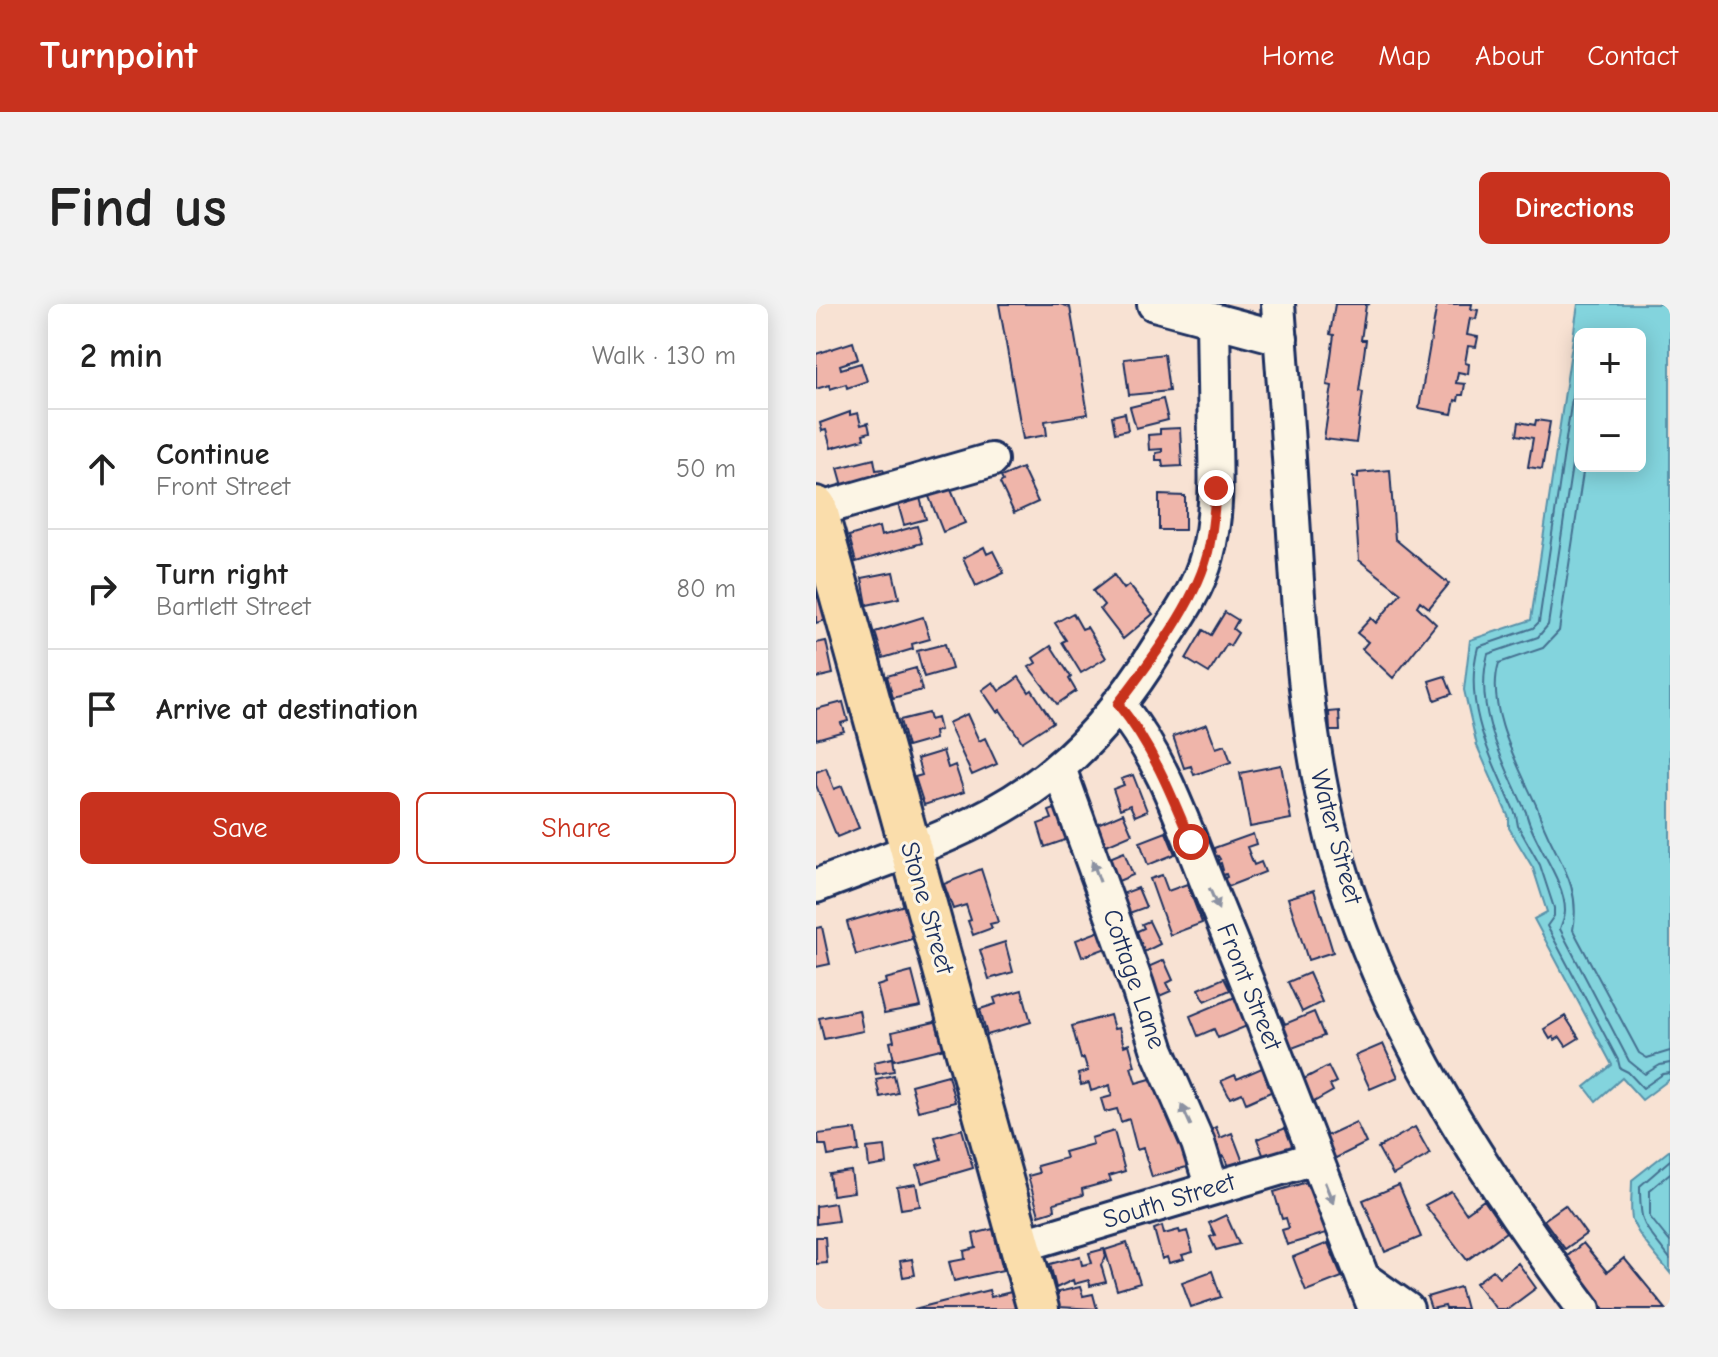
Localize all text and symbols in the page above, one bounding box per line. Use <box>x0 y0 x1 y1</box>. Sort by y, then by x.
text: Turnpoint <box>40 34 197 78</box>
text: Home <box>1262 40 1334 72</box>
text: Map <box>1378 40 1431 72</box>
text: About <box>1475 40 1543 72</box>
text: Contact <box>1587 40 1678 72</box>
button: Directions <box>1479 172 1670 244</box>
text: Find us <box>48 176 227 240</box>
map controls <box>1574 328 1646 472</box>
button: + <box>1574 328 1646 400</box>
text: 2 min <box>80 336 163 376</box>
text: Walk · 130 m <box>592 341 736 371</box>
button: − <box>1574 400 1646 472</box>
text: Continue <box>156 437 270 472</box>
icon: ahead <box>80 447 124 491</box>
text: 50 m <box>676 454 736 484</box>
route end <box>1198 470 1234 506</box>
text: Front Street <box>156 472 290 502</box>
text: Turn right <box>156 557 288 592</box>
icon: right <box>80 567 124 611</box>
text: 80 m <box>677 574 736 604</box>
text: Bartlett Street <box>156 592 311 622</box>
icon: arrive <box>80 687 124 731</box>
text: Arrive at destination <box>156 692 418 727</box>
street label: Water Street <box>1304 766 1369 909</box>
button: Save <box>80 792 400 864</box>
button: Share <box>416 792 736 864</box>
route start <box>1173 824 1209 860</box>
street label: Stone Street <box>894 839 961 979</box>
one-way arrow <box>1090 859 1102 883</box>
one-way arrow <box>1208 887 1221 911</box>
street label: Cottage Lane <box>1096 905 1172 1053</box>
street label: Front Street <box>1210 919 1289 1056</box>
one-way arrow <box>1179 1103 1192 1127</box>
street label: South Street <box>1099 1166 1240 1235</box>
one-way arrow <box>1323 1181 1336 1205</box>

